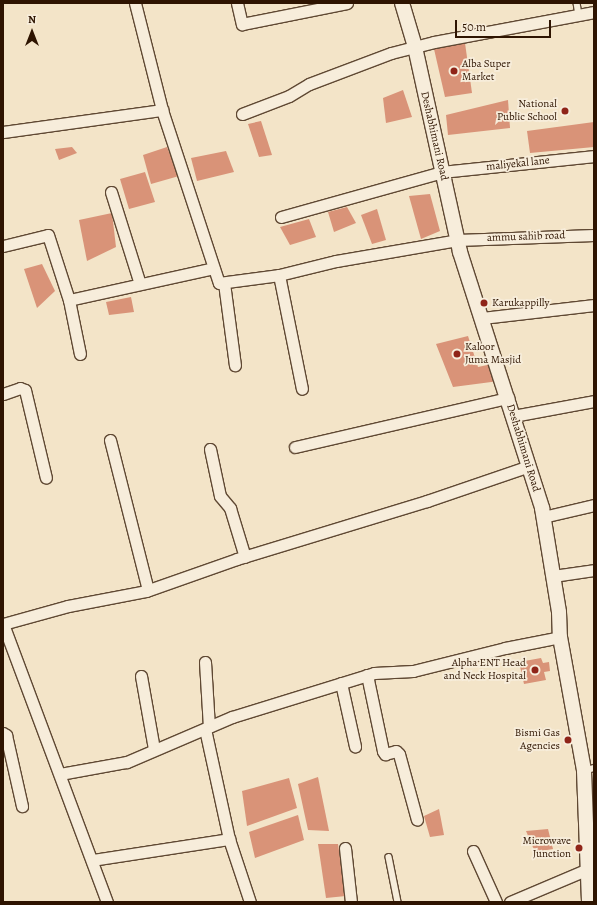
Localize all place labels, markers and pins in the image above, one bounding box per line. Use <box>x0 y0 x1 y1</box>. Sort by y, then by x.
place label: Alba Super Market <box>462 58 511 84</box>
marker: Alba Super Market <box>449 66 459 76</box>
place label: National Public School <box>497 98 557 124</box>
marker: National Public School <box>560 106 570 116</box>
place label: Karukappilly <box>492 296 549 310</box>
marker: Karukappilly <box>479 298 489 308</box>
place label: Kaloor Juma Masjid <box>465 341 521 367</box>
marker: Kaloor Juma Masjid <box>452 349 462 359</box>
place label: Alpha ENT Head and Neck Hospital <box>444 657 526 683</box>
marker: Alpha ENT Head and Neck Hospital <box>529 664 541 676</box>
place label: Bismi Gas Agencies <box>515 727 560 753</box>
marker: Bismi Gas Agencies <box>563 735 573 745</box>
place label: Microwave Junction <box>522 835 571 861</box>
marker: Microwave Junction <box>574 843 584 853</box>

